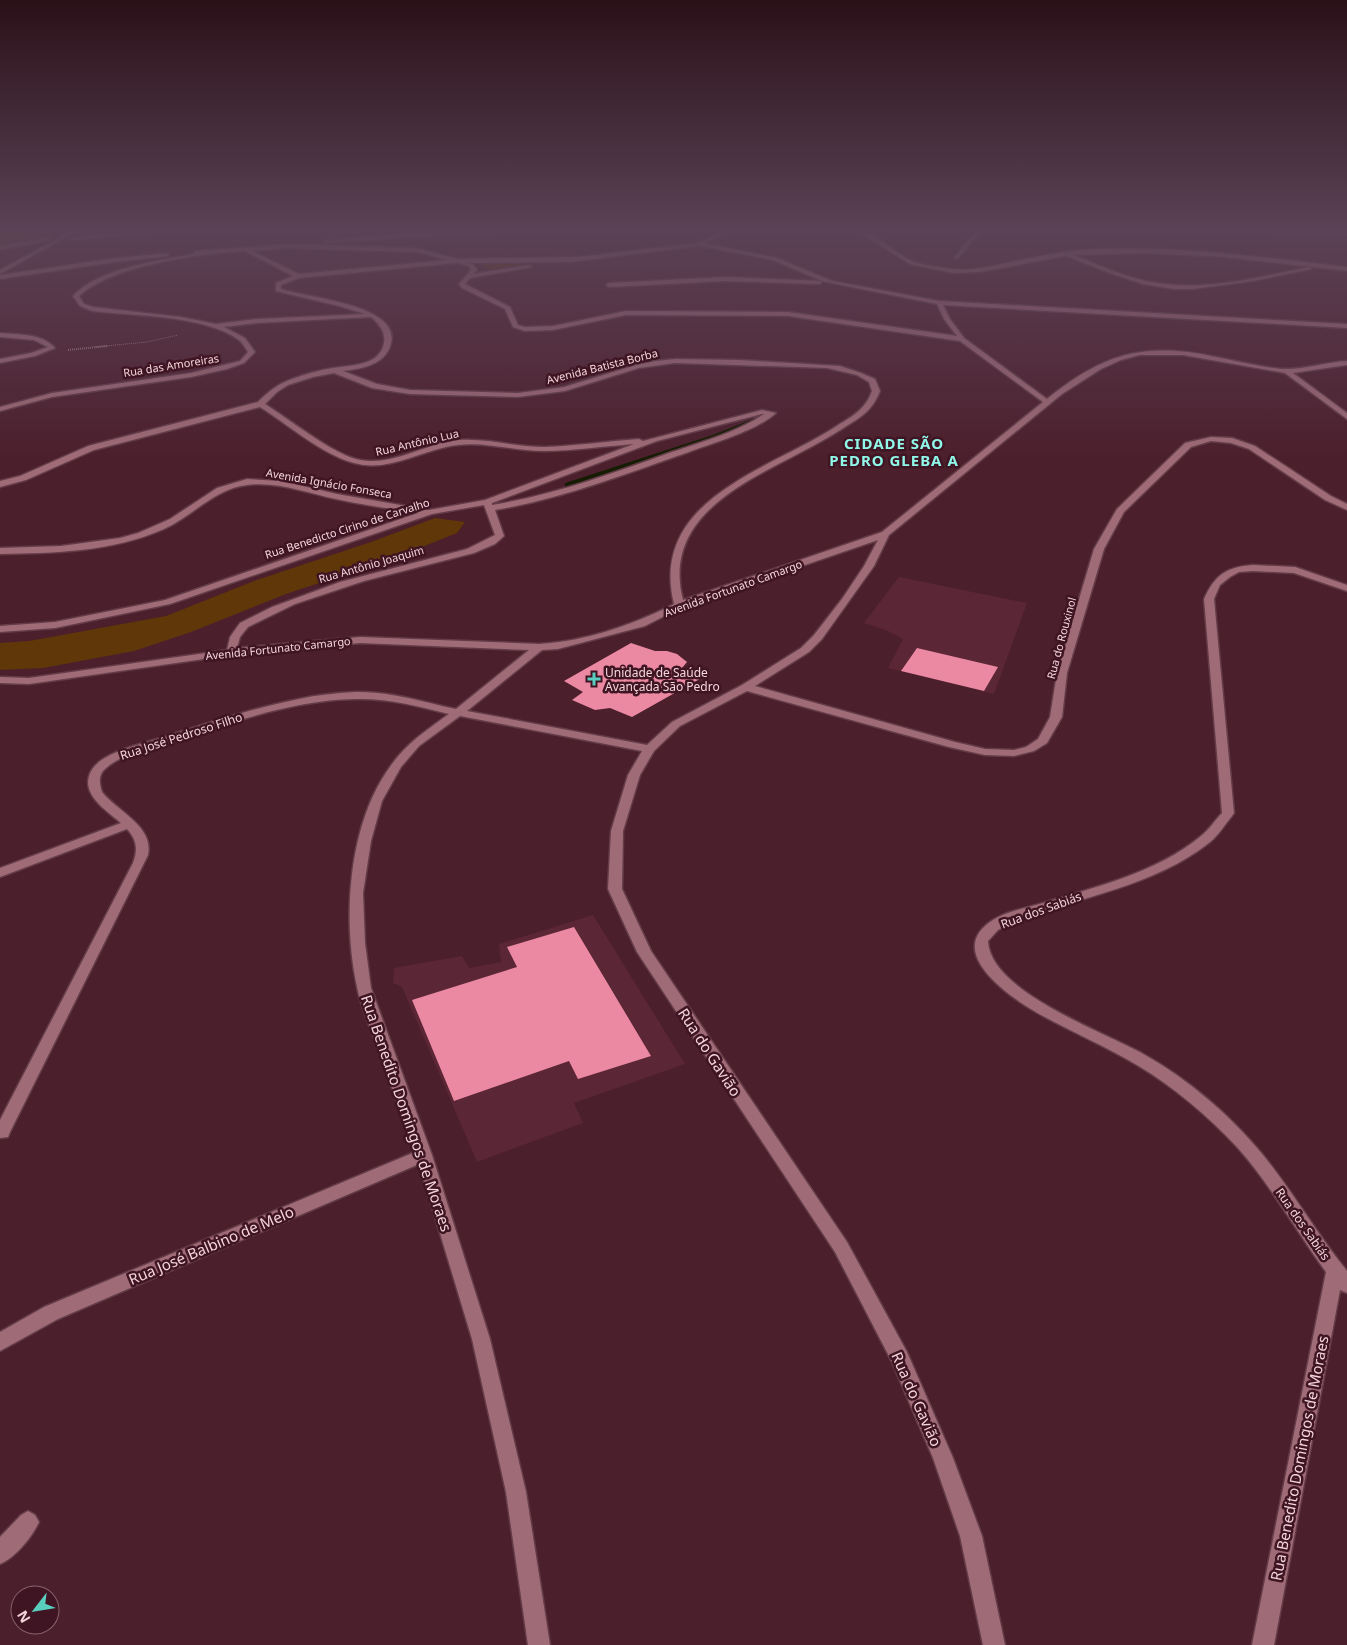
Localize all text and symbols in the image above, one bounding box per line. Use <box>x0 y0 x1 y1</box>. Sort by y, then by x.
street label: Avenida Batista Borba <box>545 345 659 387</box>
street label: Rua das Amoreiras <box>122 350 220 380</box>
street label: Rua Antônio Lua <box>374 425 460 459</box>
district label: CIDADE SÃO PEDRO GLEBA A <box>829 433 959 470</box>
street label: Avenida Ignácio Fonseca <box>265 465 393 501</box>
street label: Rua Benedicto Cirino de Carvalho <box>263 494 432 562</box>
street label: Rua Antônio Joaquim <box>317 542 425 586</box>
street label: Avenida Fortunato Camargo <box>662 556 804 620</box>
street label: Rua do Rouxinol <box>1043 595 1079 681</box>
street label: Avenida Fortunato Camargo <box>205 633 352 663</box>
place label: Unidade de Saúde Avançada São Pedro <box>605 664 720 695</box>
marker: Unidade de Saúde Avançada São Pedro <box>587 672 601 686</box>
street label: Rua José Pedroso Filho <box>118 708 244 764</box>
street label: Rua dos Sabiás <box>998 887 1084 932</box>
street label: Rua Benedito Domingos de Moraes <box>357 992 457 1234</box>
street label: Rua do Gavião <box>674 1004 746 1100</box>
street label: Rua dos Sabiás <box>1272 1185 1334 1264</box>
street label: Rua José Balbino de Melo <box>125 1201 297 1289</box>
street label: Rua Benedito Domingos de Moraes <box>1265 1334 1333 1582</box>
street label: Rua do Gavião <box>887 1349 947 1449</box>
north arrow <box>10 1585 60 1635</box>
text: N <box>12 1607 35 1627</box>

